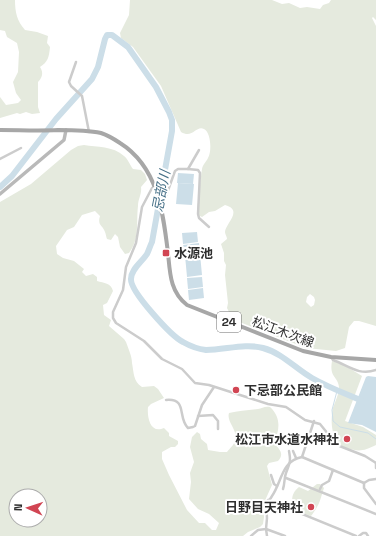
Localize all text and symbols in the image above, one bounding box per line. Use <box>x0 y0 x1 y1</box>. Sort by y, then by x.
water label: 忌部川 <box>148 167 174 213</box>
place label: 水源池 <box>174 245 213 262</box>
marker: 水源池 <box>161 248 171 258</box>
road number: 24 <box>217 312 241 332</box>
street label: 松江木次線 <box>250 313 316 351</box>
place label: 下忌部公民館 <box>244 382 322 399</box>
marker: 下忌部公民館 <box>231 385 241 395</box>
place label: 松江市水道水神社 <box>235 431 339 448</box>
marker: 松江市水道水神社 <box>342 434 352 444</box>
north arrow <box>8 488 48 528</box>
place label: 日野目天神社 <box>225 499 303 516</box>
marker: 日野目天神社 <box>306 502 316 512</box>
text: N <box>11 503 25 512</box>

